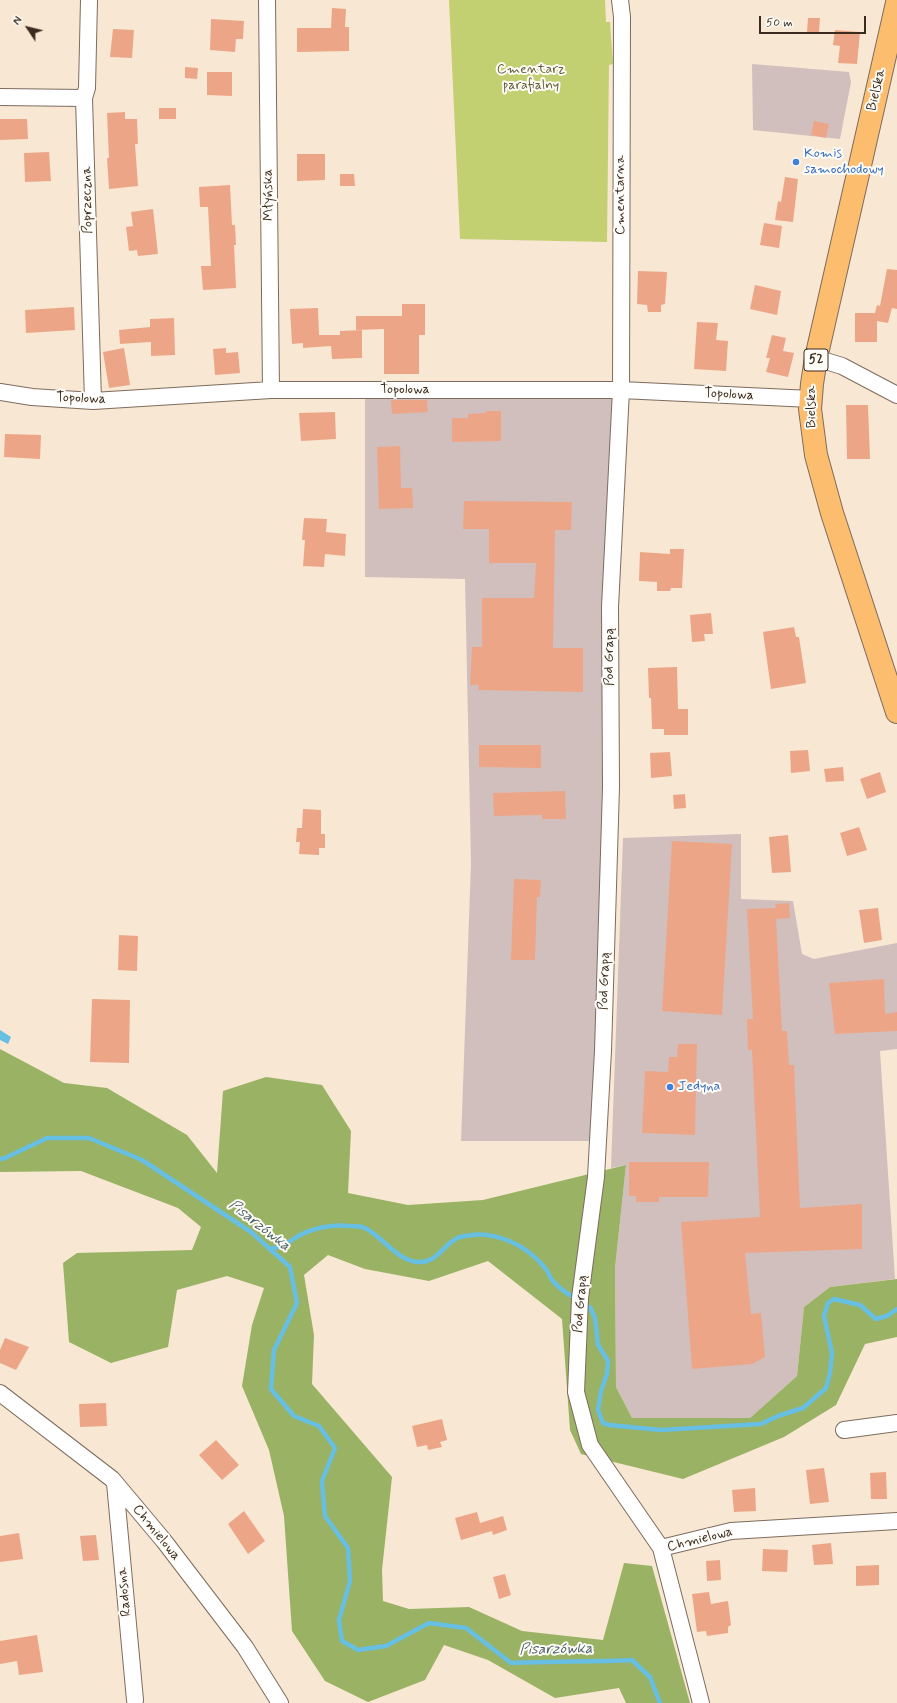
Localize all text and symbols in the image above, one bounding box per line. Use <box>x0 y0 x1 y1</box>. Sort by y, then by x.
north arrow <box>8 8 48 48</box>
scale bar <box>761 8 868 34</box>
text: N <box>10 14 26 28</box>
text: 50 m <box>766 15 793 31</box>
park label: Cmentarz parafialny <box>497 62 565 94</box>
street label: Bielska <box>864 67 890 113</box>
place label: Komis samochodowy <box>804 146 884 178</box>
street label: Cmentarna <box>613 155 629 235</box>
marker: Komis samochodowy <box>791 157 801 167</box>
street label: Poprzeczna <box>79 166 97 234</box>
street label: Młyńska <box>260 169 278 221</box>
road number: 52 <box>804 349 828 371</box>
street label: Topolowa <box>380 382 430 398</box>
street label: Topolowa <box>704 385 754 405</box>
street label: Bielska <box>804 386 820 428</box>
street label: Topolowa <box>56 390 106 408</box>
street label: Pod Grapą <box>602 628 618 686</box>
street label: Pod Grapą <box>596 952 614 1010</box>
place label: Jedyna <box>678 1079 720 1095</box>
marker: Jedyna <box>665 1082 675 1092</box>
water label: Pisarzówka <box>225 1196 293 1256</box>
street label: Pod Grapą <box>570 1274 592 1334</box>
street label: Chmielowa <box>128 1502 184 1564</box>
street label: Chmielowa <box>665 1524 735 1556</box>
street label: Radosna <box>114 1567 136 1617</box>
water label: Pisarzówka <box>519 1640 593 1660</box>

